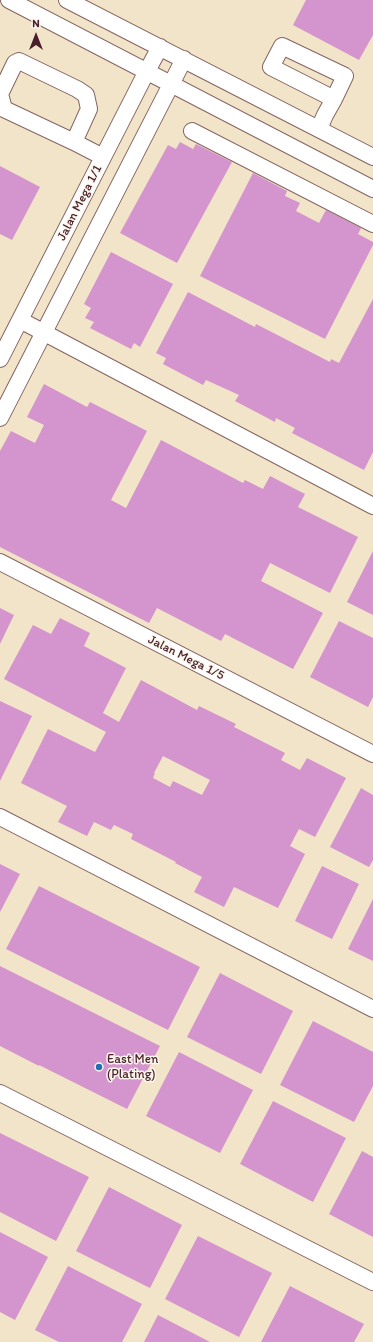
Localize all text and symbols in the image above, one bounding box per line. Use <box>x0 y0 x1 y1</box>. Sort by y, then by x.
north arrow <box>16 16 56 56</box>
text: N <box>32 17 40 30</box>
street label: Jalan Mega 1/1 <box>54 163 106 243</box>
street label: Jalan Mega 1/5 <box>145 632 227 684</box>
place label: East Men (Plating) <box>107 1052 158 1083</box>
marker: East Men (Plating) <box>94 1062 104 1072</box>

